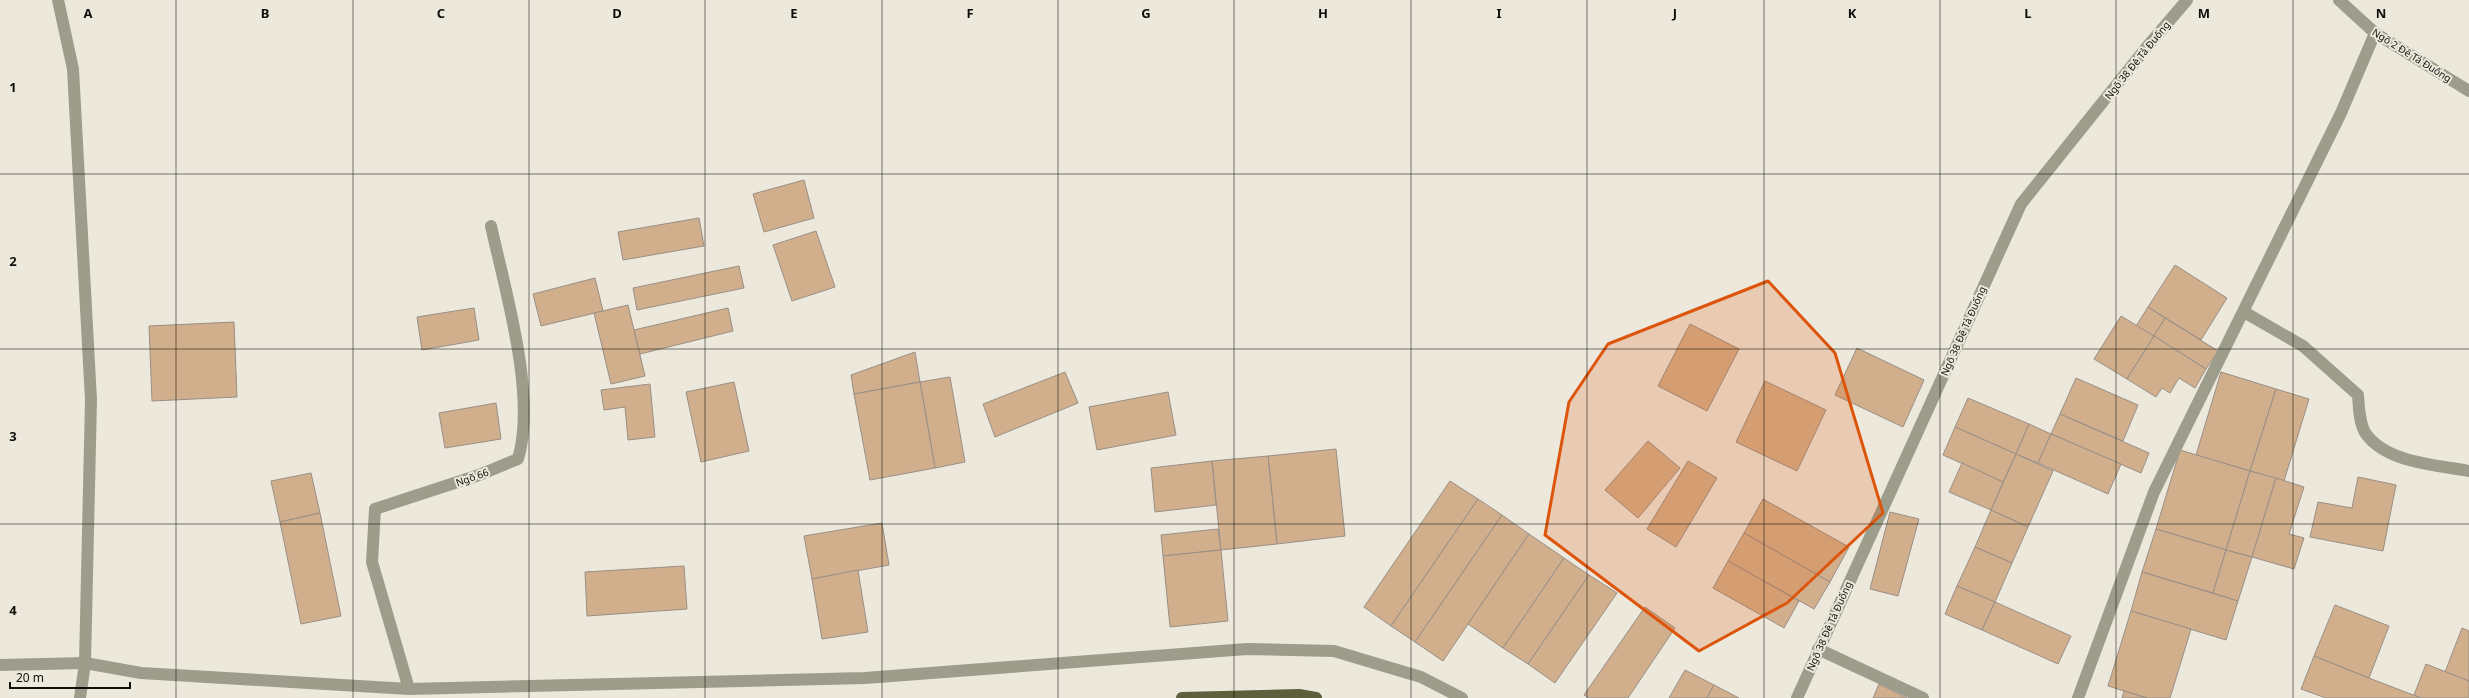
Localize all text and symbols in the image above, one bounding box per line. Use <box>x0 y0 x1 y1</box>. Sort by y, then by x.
text: A <box>84 4 93 22</box>
text: B <box>261 4 269 22</box>
text: C <box>437 4 445 22</box>
text: D <box>612 4 622 22</box>
text: E <box>790 4 798 22</box>
text: F <box>966 4 974 22</box>
text: G <box>1141 4 1151 22</box>
text: H <box>1318 4 1328 22</box>
text: I <box>1496 4 1502 22</box>
text: J <box>1672 4 1677 22</box>
text: K <box>1848 4 1857 22</box>
text: L <box>2024 4 2032 22</box>
text: M <box>2198 4 2210 22</box>
text: N <box>2376 4 2386 22</box>
street label: Ngõ 38 Đê Tả Đuống <box>2101 18 2173 102</box>
street label: Ngõ 2 Đê Tả Đuống <box>2370 25 2454 85</box>
text: 1 <box>9 78 17 96</box>
text: 2 <box>9 252 17 270</box>
street label: Ngõ 38 Đê Tả Đuống <box>1937 284 1989 378</box>
text: 3 <box>9 427 17 445</box>
street label: Ngõ 66 <box>454 465 491 489</box>
street label: Ngõ 38 Đê Tả Đuống <box>1803 579 1855 673</box>
text: 4 <box>9 601 17 619</box>
scale bar <box>10 664 130 690</box>
text: 20 m <box>16 669 44 686</box>

